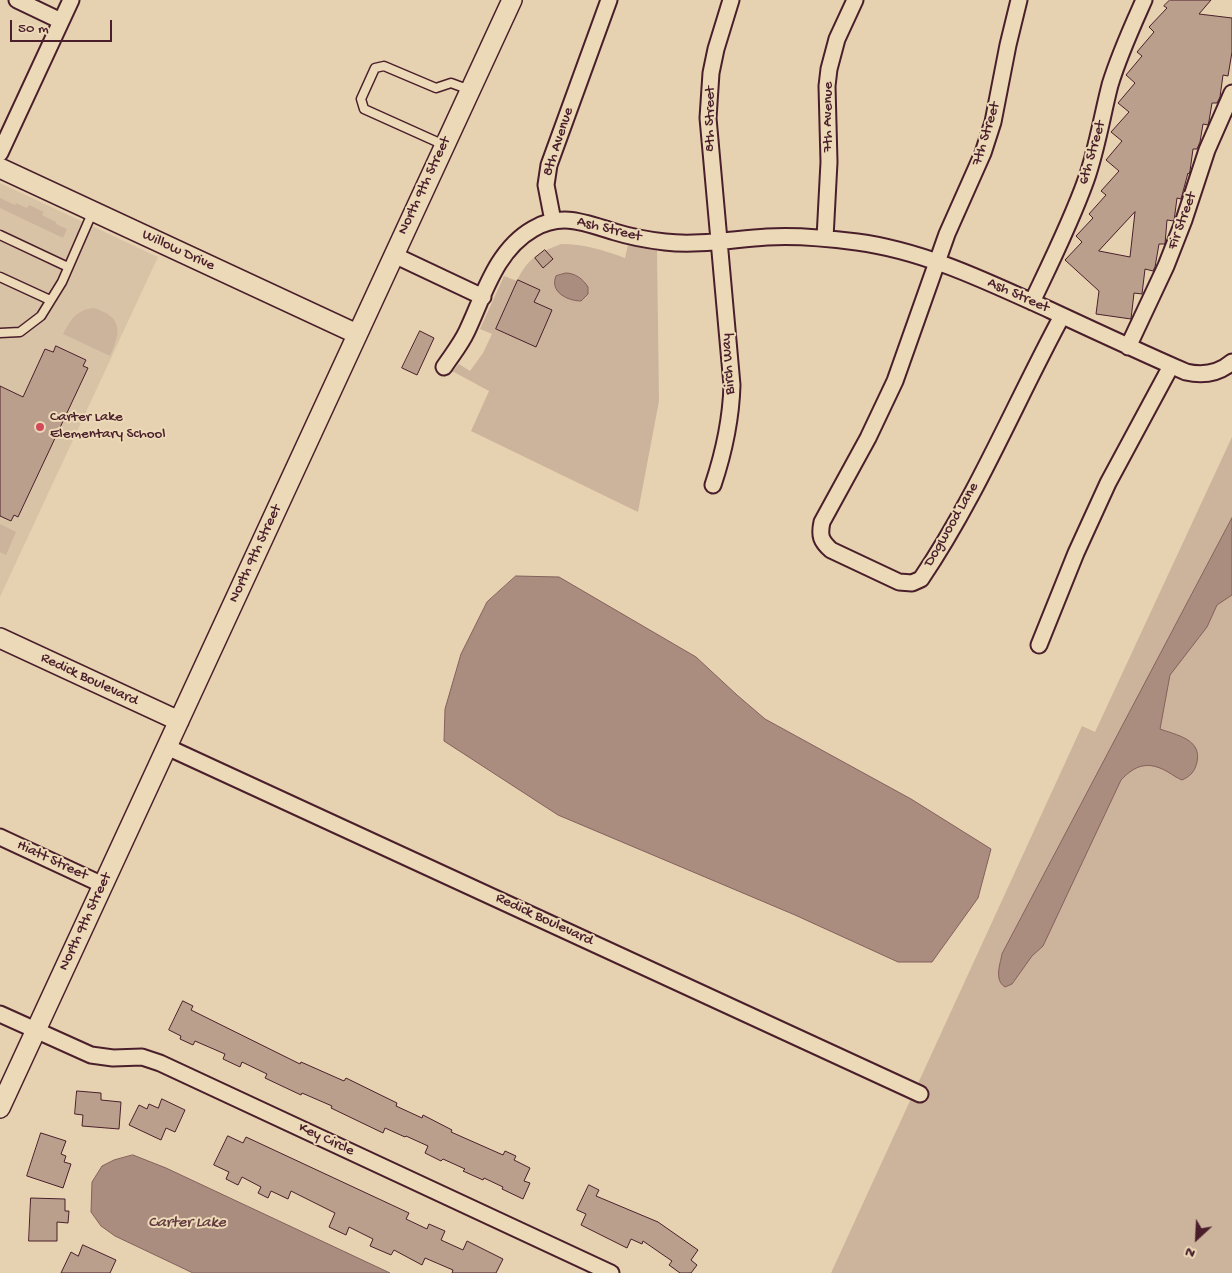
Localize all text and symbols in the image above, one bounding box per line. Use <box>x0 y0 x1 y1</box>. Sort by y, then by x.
scale bar <box>12 10 115 42</box>
text: 50 m <box>18 20 49 38</box>
street label: 7th Avenue <box>820 82 838 152</box>
street label: 8th Street <box>702 86 720 152</box>
street label: 7th Street <box>969 100 1005 168</box>
street label: 8th Avenue <box>539 105 579 179</box>
street label: 6th Street <box>1075 119 1111 187</box>
street label: North 9th Street <box>394 134 456 238</box>
street label: Fir Street <box>1164 190 1202 252</box>
street label: Ash Street <box>575 213 643 247</box>
street label: Willow Drive <box>139 226 217 276</box>
street label: Ash Street <box>984 274 1052 318</box>
street label: Birch Way <box>718 333 740 395</box>
place label: Carter Lake Elementary School <box>50 409 166 444</box>
marker: Carter Lake Elementary School <box>34 421 46 433</box>
street label: Dogwood Lane <box>921 480 983 570</box>
street label: North 9th Street <box>225 502 287 606</box>
street label: Redick Boulevard <box>37 650 141 710</box>
street label: Hiatt Street <box>14 837 90 885</box>
street label: North 9th Street <box>55 870 117 974</box>
street label: Redick Boulevard <box>492 890 596 950</box>
street label: Key Circle <box>295 1119 357 1161</box>
north arrow <box>1172 1213 1222 1263</box>
water label: Carter Lake <box>148 1214 226 1234</box>
text: N <box>1183 1242 1198 1262</box>

